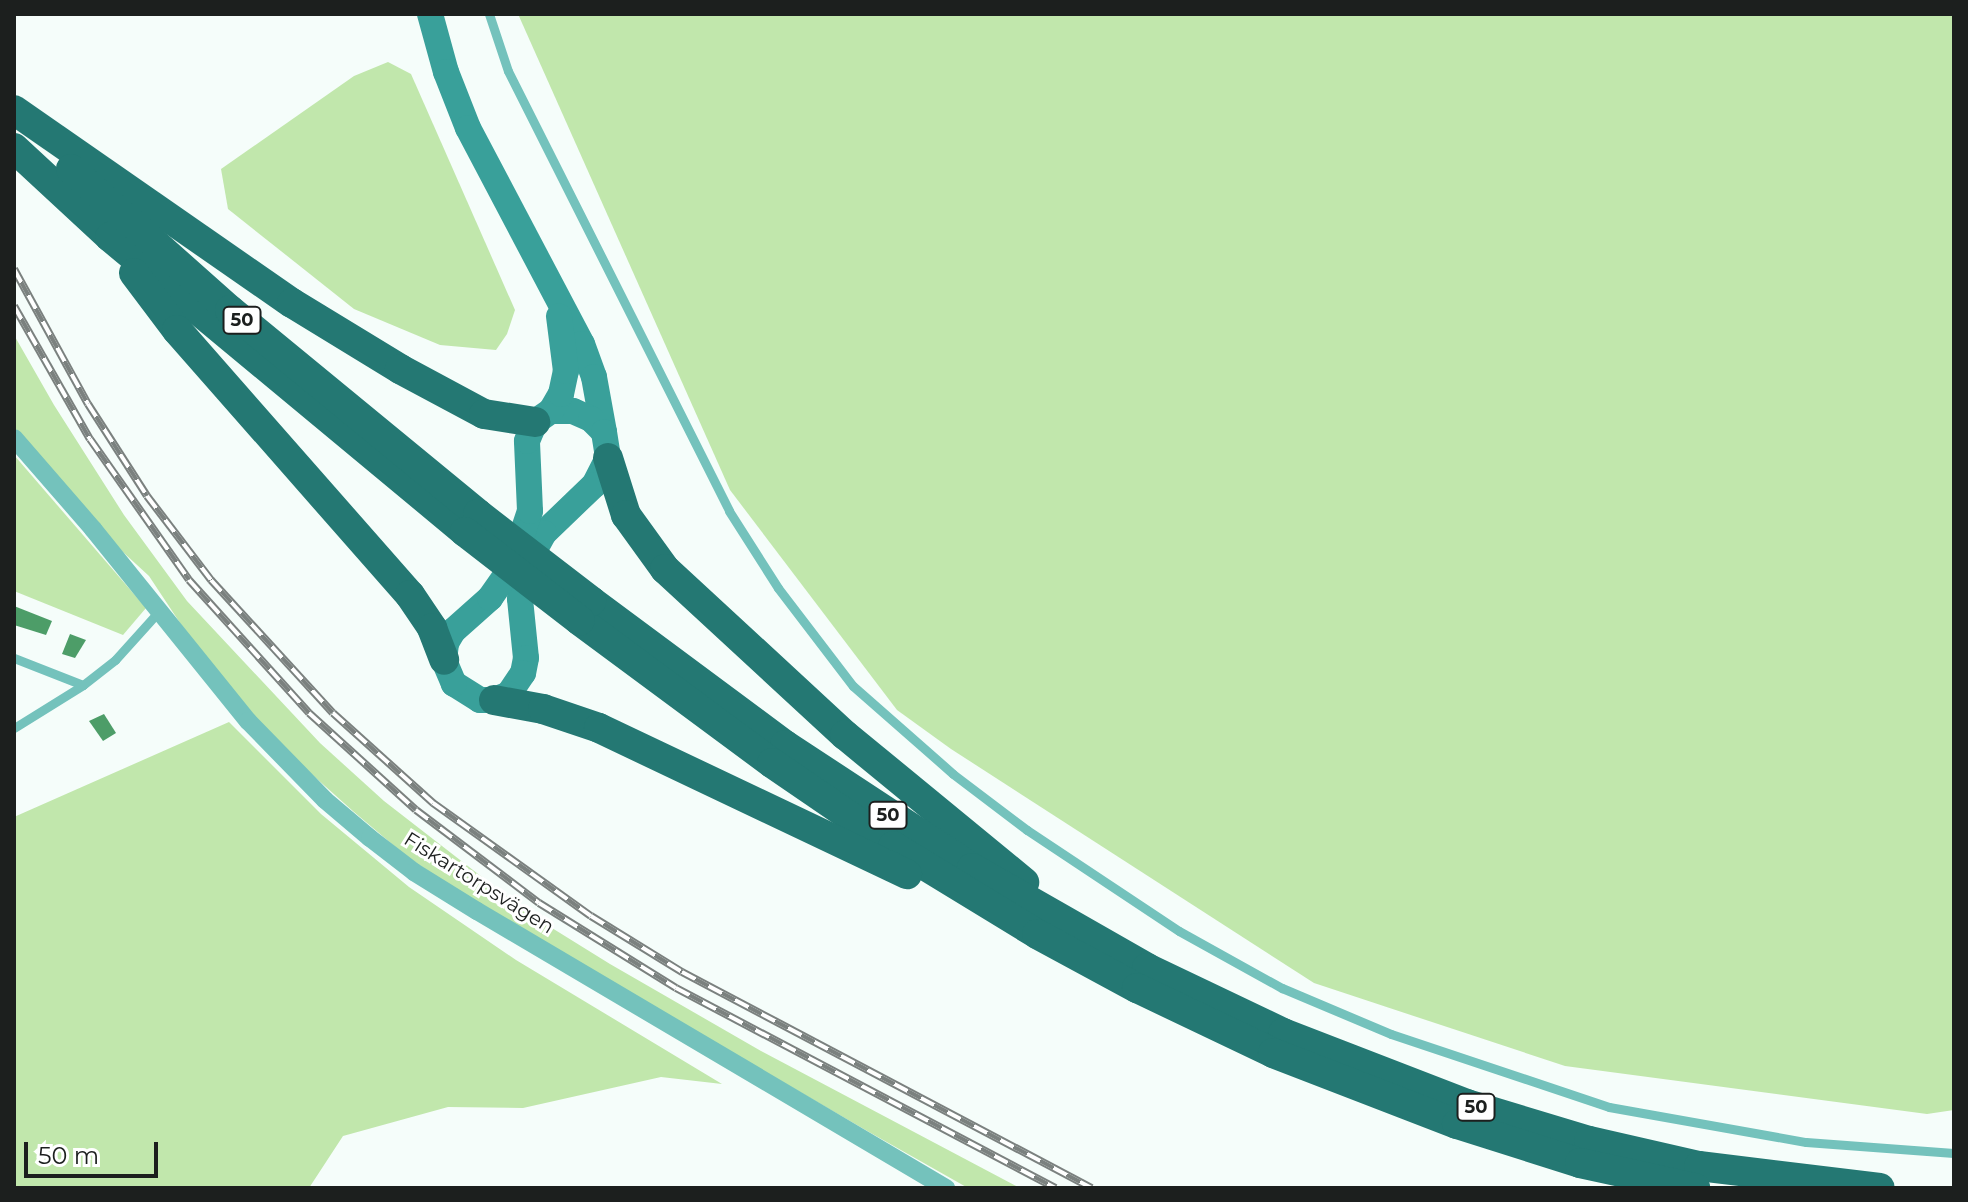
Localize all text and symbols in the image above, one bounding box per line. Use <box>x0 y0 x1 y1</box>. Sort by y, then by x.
road number: 50 <box>222 306 262 334</box>
road number: 50 <box>868 801 908 829</box>
street label: Fiskartorpsvägen <box>399 827 559 939</box>
road number: 50 <box>1456 1093 1496 1121</box>
scale bar <box>28 1126 162 1176</box>
text: 50 m <box>38 1141 99 1170</box>

